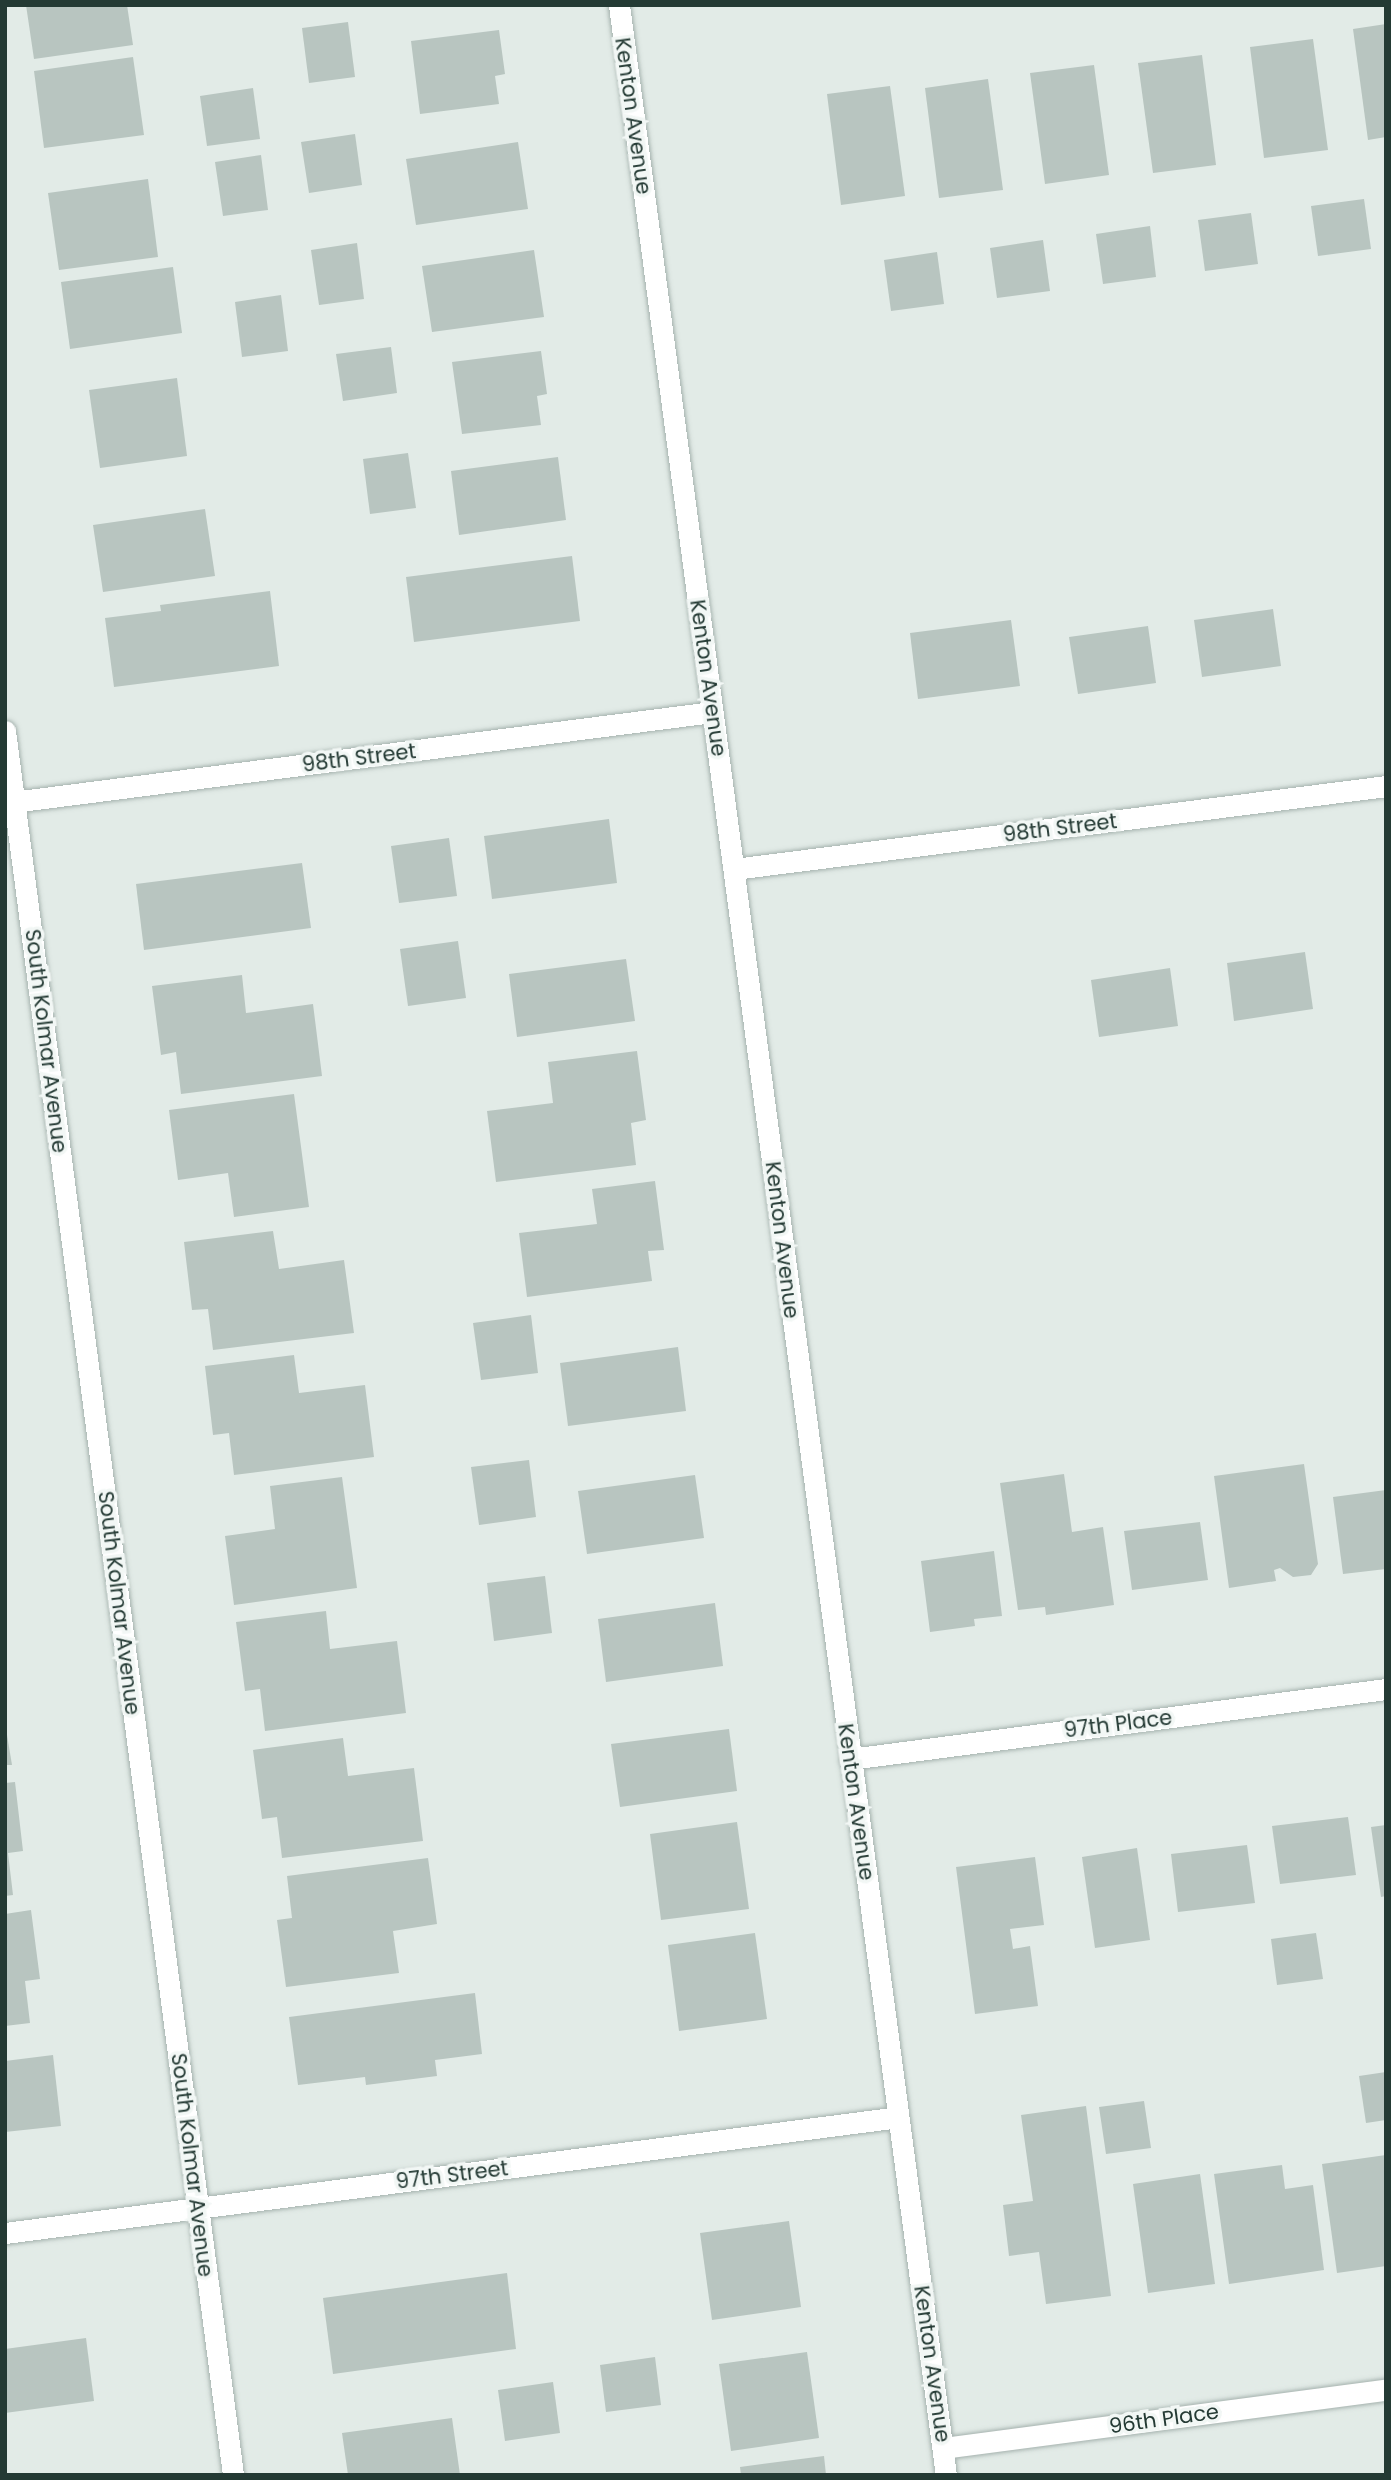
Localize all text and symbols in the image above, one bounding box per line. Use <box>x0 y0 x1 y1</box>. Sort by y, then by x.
street label: Kenton Avenue <box>610 36 656 196</box>
street label: Kenton Avenue <box>685 598 731 758</box>
street label: 98th Street <box>301 739 417 777</box>
street label: 98th Street <box>1002 809 1118 847</box>
street label: South Kolmar Avenue <box>20 928 72 1154</box>
street label: Kenton Avenue <box>760 1160 804 1320</box>
street label: South Kolmar Avenue <box>93 1490 145 1716</box>
street label: 97th Place <box>1063 1705 1173 1743</box>
street label: Kenton Avenue <box>833 1722 879 1882</box>
street label: South Kolmar Avenue <box>166 2052 218 2278</box>
street label: 97th Street <box>394 2156 510 2194</box>
street label: Kenton Avenue <box>909 2284 955 2444</box>
street label: 96th Place <box>1108 2399 1220 2439</box>

